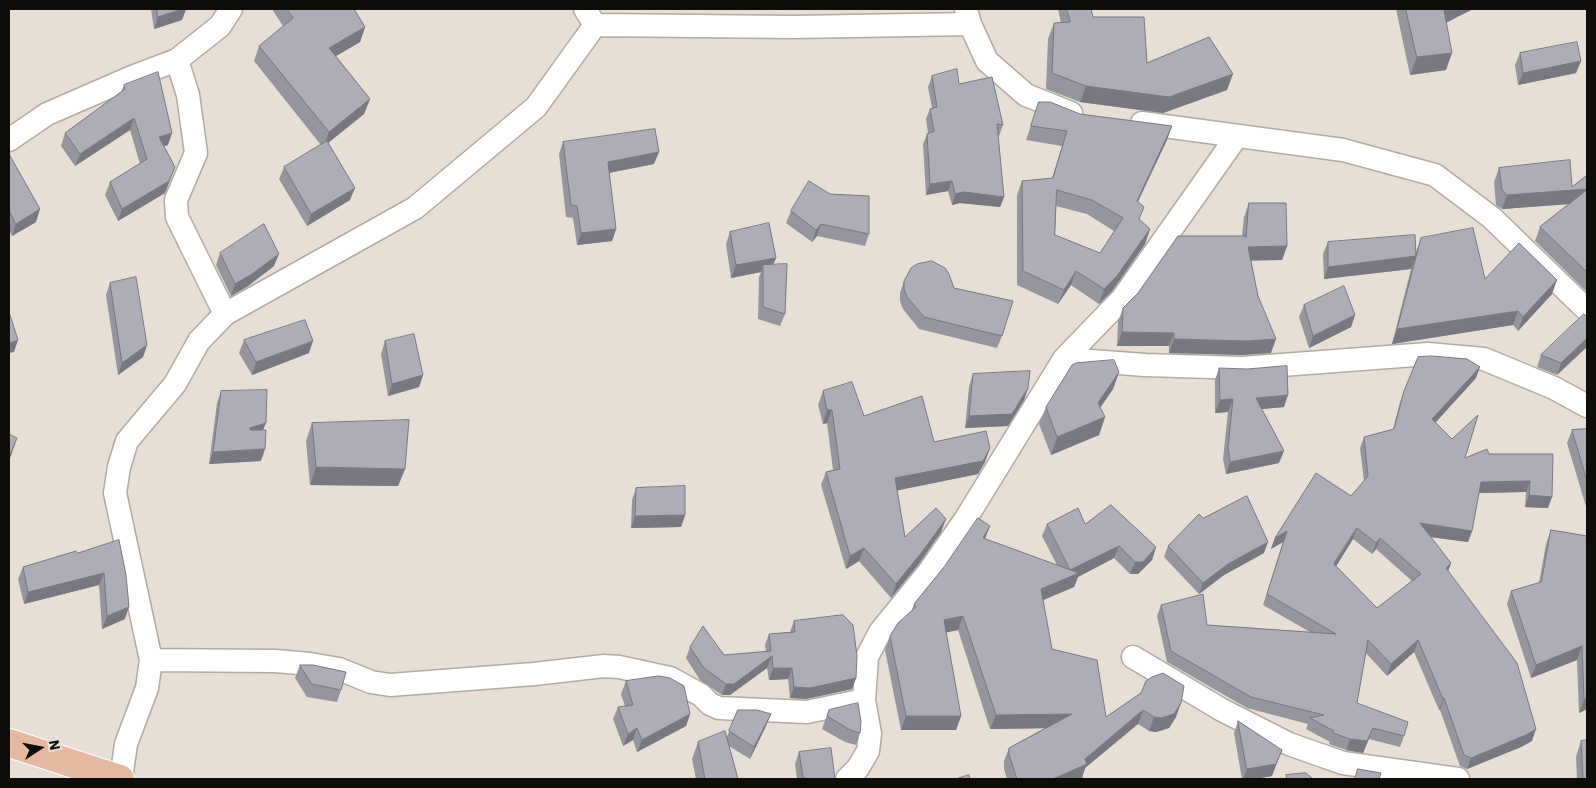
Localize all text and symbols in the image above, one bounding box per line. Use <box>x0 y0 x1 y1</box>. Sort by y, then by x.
north arrow <box>15 723 65 773</box>
text: N <box>45 738 65 752</box>

